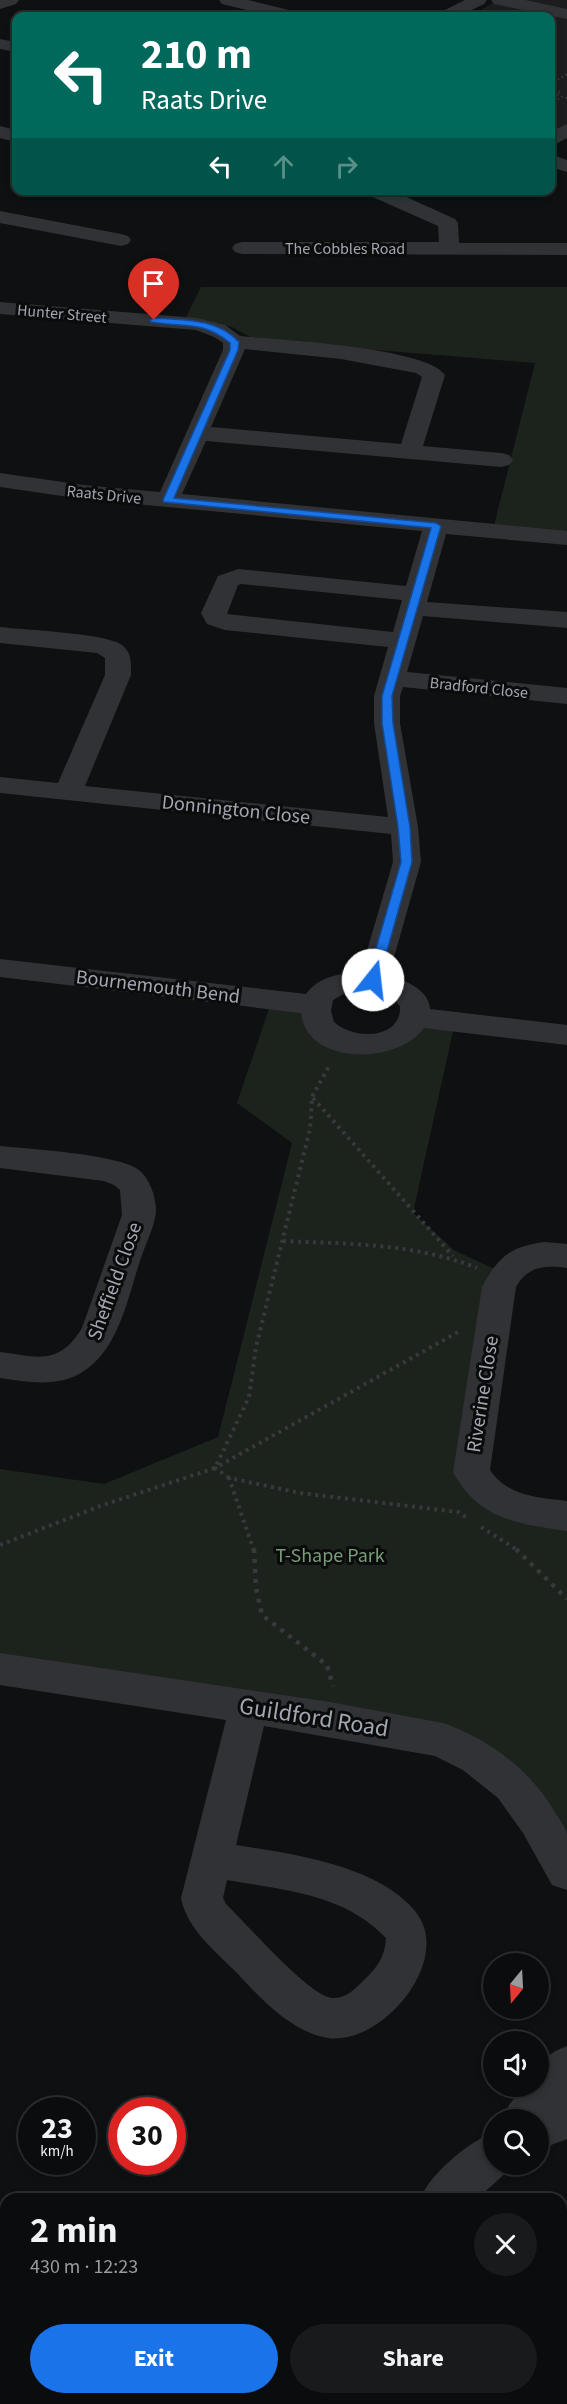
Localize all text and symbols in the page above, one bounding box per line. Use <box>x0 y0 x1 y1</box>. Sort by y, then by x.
text: 210 m <box>141 25 252 85</box>
icon: left <box>42 36 120 114</box>
text: Raats Drive <box>141 81 267 120</box>
icon: left <box>204 150 237 183</box>
icon: ahead <box>267 150 300 183</box>
icon: right <box>330 150 363 183</box>
street label: The Cobbles Road <box>285 238 405 260</box>
pin <box>128 258 179 320</box>
icon: arrive <box>137 267 170 300</box>
street label: Hunter Street <box>16 299 108 329</box>
street label: Raats Drive <box>66 480 142 510</box>
street label: Bradford Close <box>429 672 529 704</box>
street label: Donnington Close <box>160 788 311 832</box>
position arrow <box>341 948 405 1012</box>
street label: Bournemouth Bend <box>74 963 241 1011</box>
street label: Sheffield Close <box>81 1218 149 1344</box>
street label: Riverine Close <box>460 1334 506 1455</box>
park label: T-Shape Park <box>275 1542 385 1570</box>
street label: Guildford Road <box>237 1688 391 1747</box>
north arrow <box>483 1953 549 2019</box>
map controls <box>483 1953 549 2175</box>
button: sound <box>483 2031 549 2097</box>
speed limit sign: 30 <box>108 2097 186 2175</box>
text: 23 <box>41 2107 73 2150</box>
button: search <box>483 2109 549 2175</box>
text: km/h <box>40 2141 74 2162</box>
text: 2 min <box>30 2205 118 2256</box>
button: close <box>474 2213 537 2276</box>
text: 430 m · 12:23 <box>30 2253 138 2281</box>
button: Exit <box>30 2324 278 2393</box>
button: Share <box>290 2324 537 2393</box>

